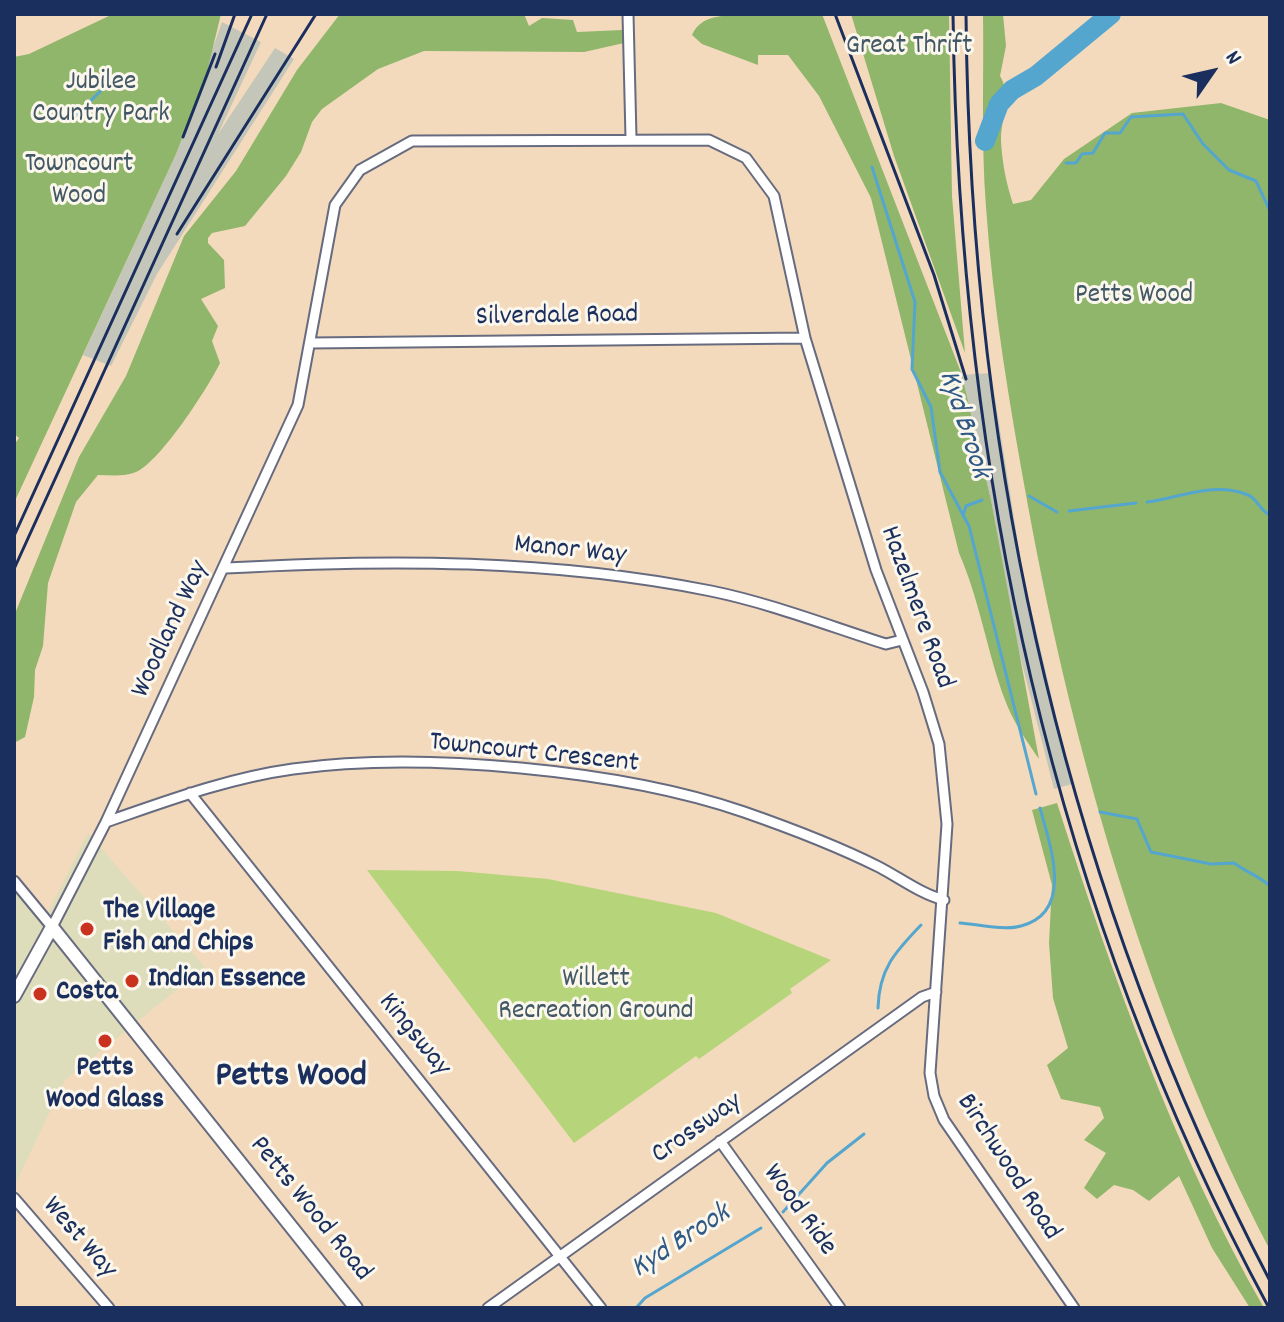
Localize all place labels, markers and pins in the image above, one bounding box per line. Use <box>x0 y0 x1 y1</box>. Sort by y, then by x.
place label: The Village Fish and Chips <box>103 896 254 962</box>
marker: The Village Fish and Chips <box>78 920 96 938</box>
place label: Indian Essence <box>148 964 305 998</box>
marker: Indian Essence <box>123 972 141 990</box>
place label: Costa <box>56 977 118 1011</box>
marker: Costa <box>31 985 49 1003</box>
marker: Petts Wood Glass <box>96 1032 114 1050</box>
place label: Petts Wood Glass <box>46 1053 164 1119</box>

